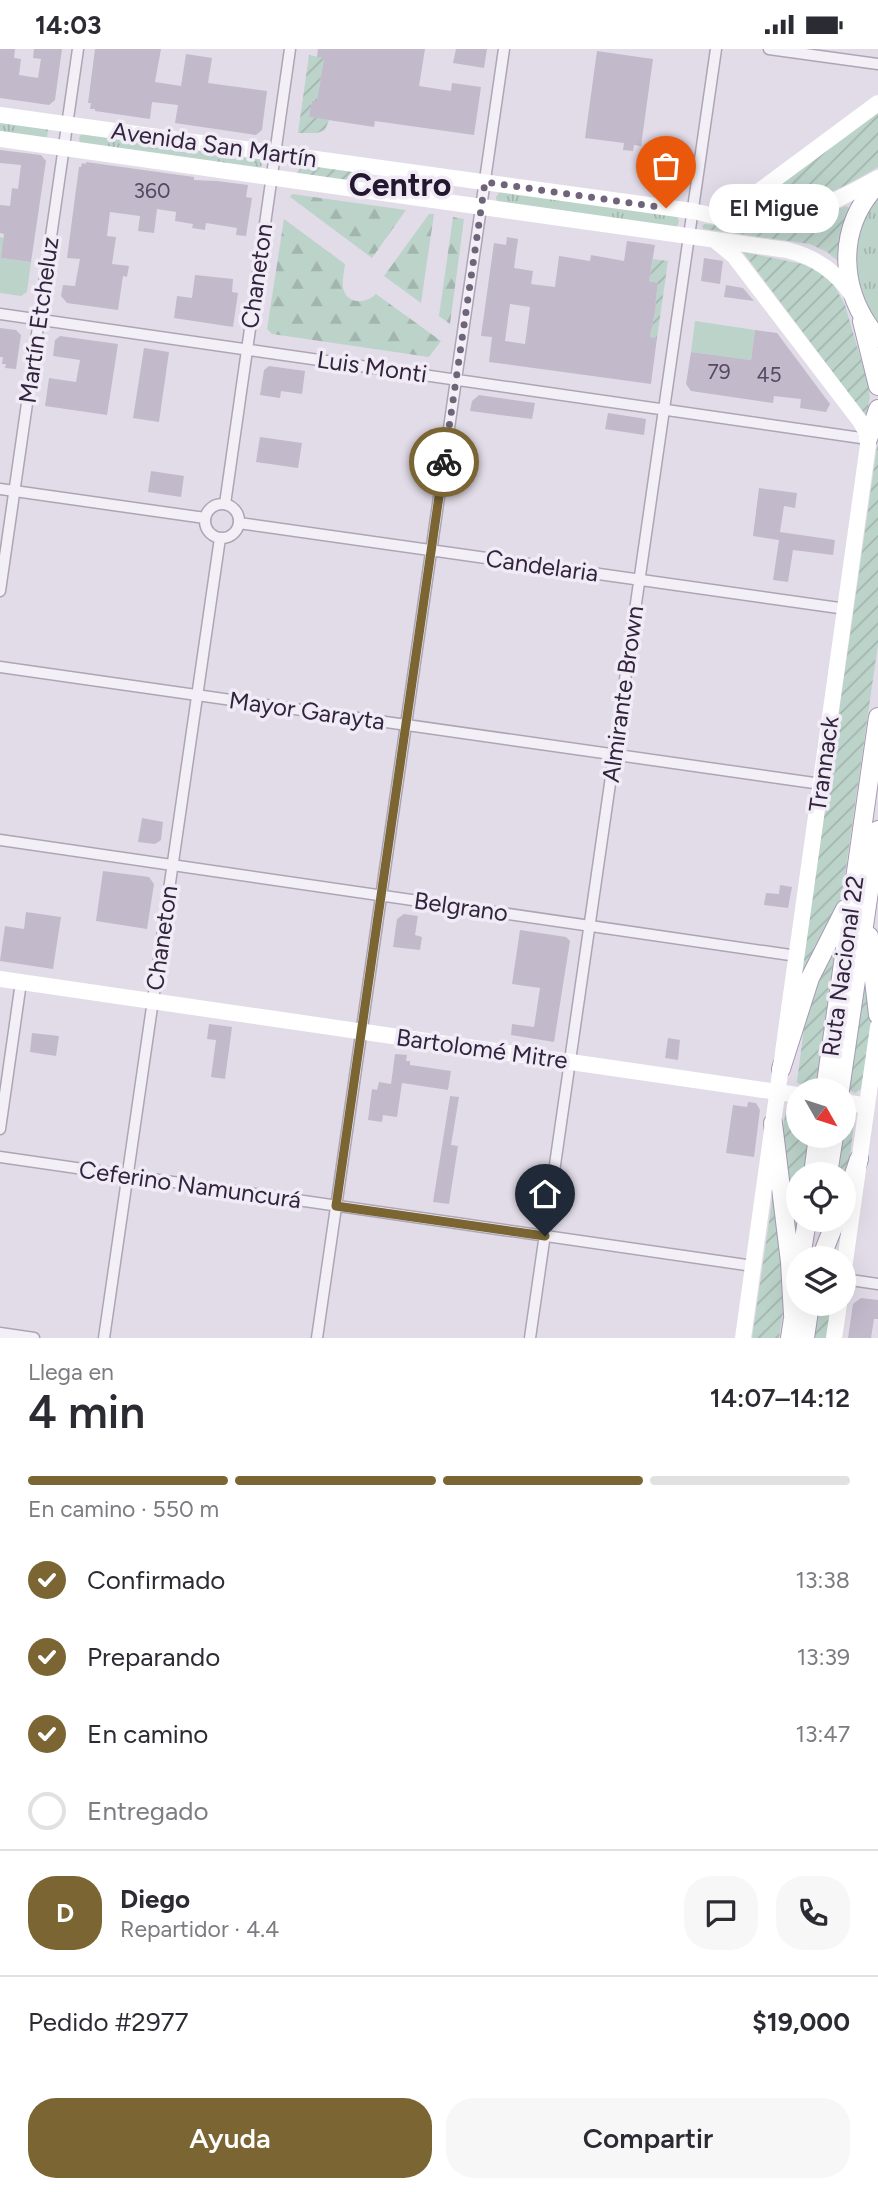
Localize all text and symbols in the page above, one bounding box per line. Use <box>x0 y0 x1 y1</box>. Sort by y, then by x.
text: 14:03 <box>35 9 102 41</box>
street label: Avenida San Martín <box>109 116 319 173</box>
pin <box>636 136 696 208</box>
icon: bag <box>647 147 685 185</box>
district label: Centro <box>349 166 451 204</box>
house number: 360 <box>134 178 170 203</box>
callout: El Migue <box>708 183 838 233</box>
text: El Migue <box>729 194 819 222</box>
street label: Chaneton <box>235 222 278 330</box>
street label: Martín Etcheluz <box>12 235 65 405</box>
street label: Luis Monti <box>315 344 429 389</box>
house number: 79 <box>707 359 731 384</box>
house number: 45 <box>756 362 782 387</box>
courier <box>409 427 479 497</box>
icon: bike <box>425 443 463 481</box>
street label: Candelaria <box>484 543 600 588</box>
street label: Almirante Brown <box>596 604 649 784</box>
street label: Mayor Garayta <box>227 685 387 736</box>
street label: Trannack <box>802 714 845 814</box>
street label: Ruta Nacional 22 <box>815 874 870 1058</box>
street label: Chaneton <box>140 884 183 992</box>
street label: Belgrano <box>412 886 510 927</box>
street label: Bartolomé Mitre <box>394 1022 570 1075</box>
north arrow <box>786 1078 856 1148</box>
map controls <box>786 1078 856 1316</box>
street label: Ceferino Namuncurá <box>77 1155 303 1214</box>
button: locate <box>786 1162 856 1232</box>
pin <box>515 1164 575 1236</box>
icon: home <box>526 1175 564 1213</box>
button: layers <box>786 1246 856 1316</box>
text: Llega en <box>28 1358 114 1386</box>
text: 14:07–14:12 <box>710 1382 850 1414</box>
text: 4 min <box>28 1384 145 1440</box>
text: En camino · 550 m <box>28 1495 219 1523</box>
icon: check <box>28 1561 66 1599</box>
text: Confirmado <box>87 1564 225 1596</box>
text: 13:38 <box>796 1566 850 1594</box>
icon: check <box>28 1638 66 1676</box>
text: Preparando <box>87 1641 220 1673</box>
text: 13:39 <box>797 1643 850 1671</box>
icon: check <box>28 1715 66 1753</box>
text: En camino <box>87 1718 208 1750</box>
text: 13:47 <box>796 1720 850 1748</box>
text: Entregado <box>87 1795 209 1827</box>
button: chat <box>684 1876 758 1950</box>
button: phone <box>776 1876 850 1950</box>
text: Diego <box>120 1883 190 1915</box>
text: D <box>56 1897 74 1929</box>
text: Repartidor · 4.4 <box>120 1915 279 1943</box>
text: Pedido #2977 <box>28 2006 189 2038</box>
text: $19,000 <box>752 2006 850 2038</box>
button: Ayuda <box>28 2098 432 2178</box>
button: Compartir <box>446 2098 850 2178</box>

